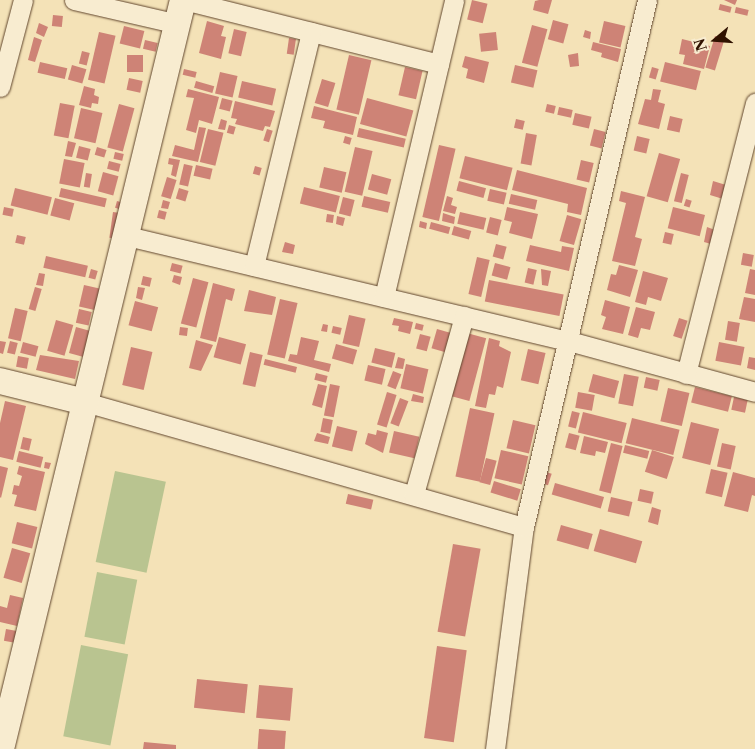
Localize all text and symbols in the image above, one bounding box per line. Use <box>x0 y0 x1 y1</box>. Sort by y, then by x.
north arrow <box>690 15 740 65</box>
text: N <box>690 36 711 53</box>

